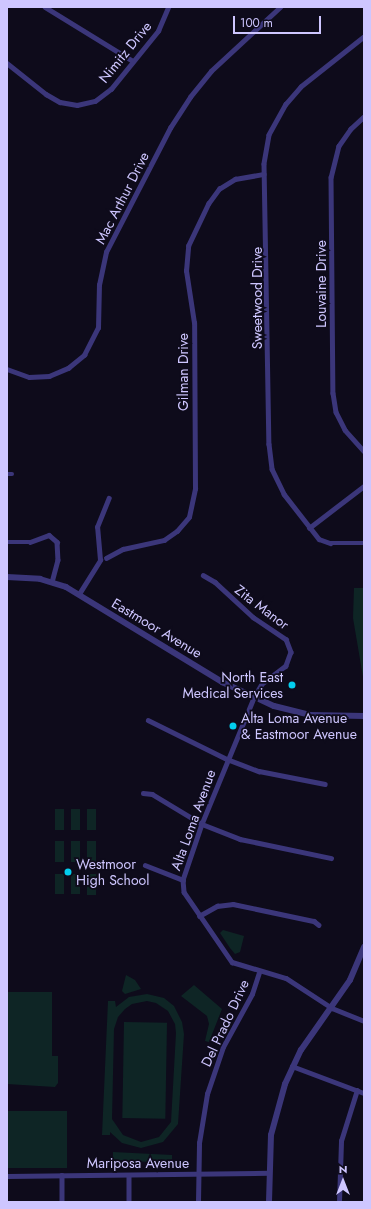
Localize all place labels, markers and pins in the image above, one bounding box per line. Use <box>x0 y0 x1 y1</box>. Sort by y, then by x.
place label: North East Medical Services <box>183 669 283 702</box>
marker: North East Medical Services <box>286 679 298 691</box>
place label: Alta Loma Avenue & Eastmoor Avenue <box>241 710 357 742</box>
marker: Alta Loma Avenue & Eastmoor Avenue <box>228 721 238 731</box>
place label: Westmoor High School <box>76 856 149 888</box>
marker: Westmoor High School <box>63 867 73 877</box>

